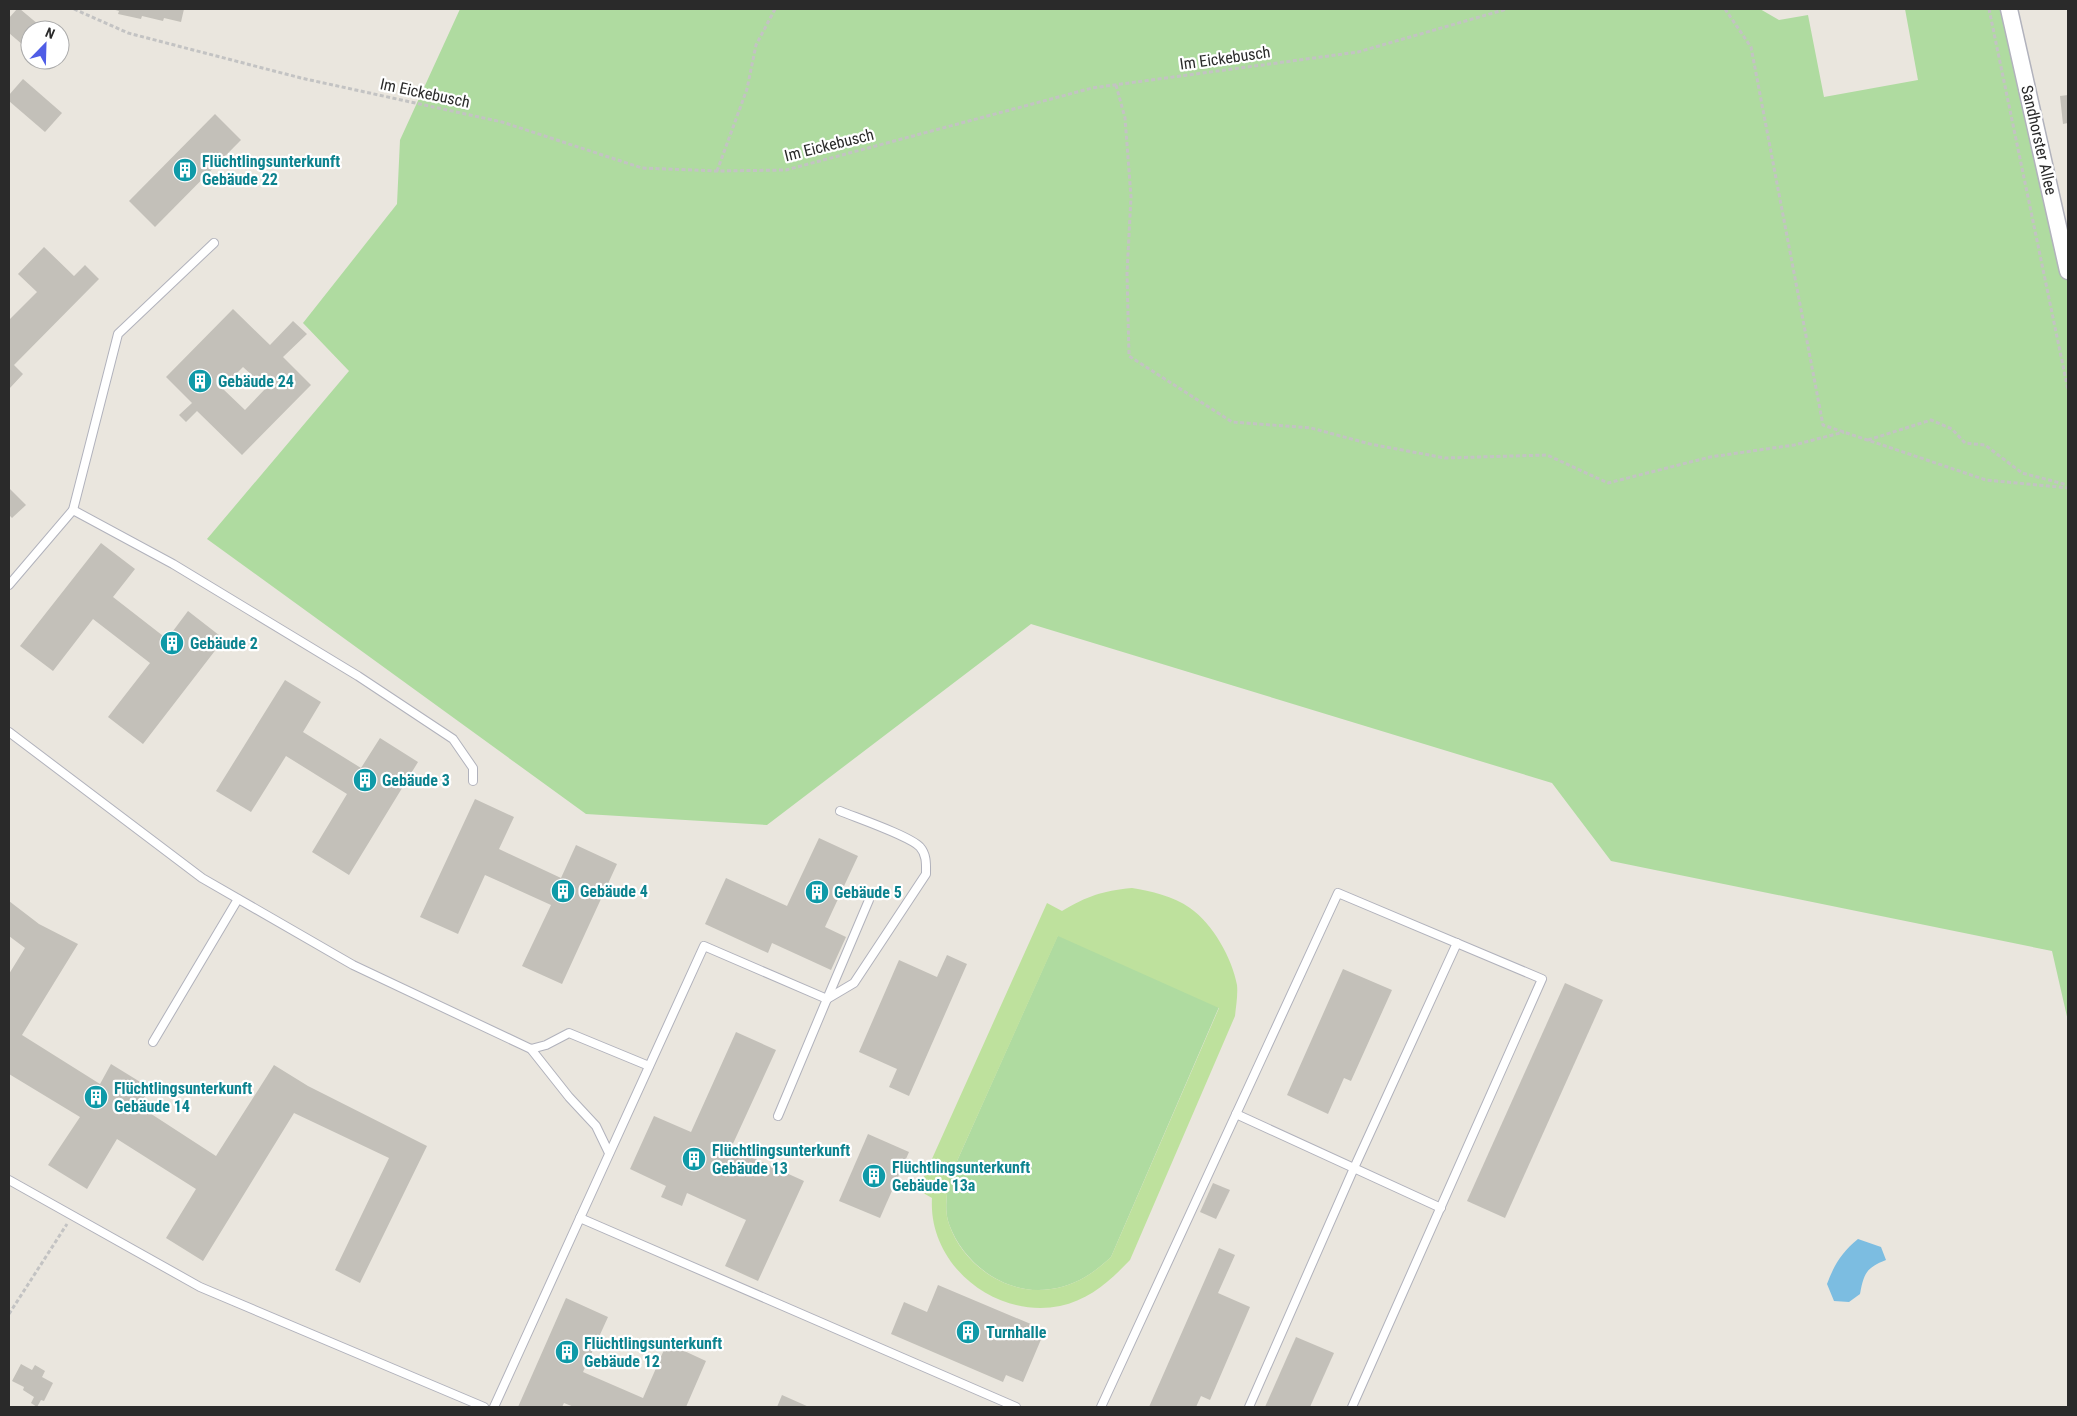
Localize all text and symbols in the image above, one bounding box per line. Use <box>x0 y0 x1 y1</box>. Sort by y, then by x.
north arrow <box>20 20 70 70</box>
text: N <box>43 24 57 42</box>
street label: Im Eickebusch <box>1178 42 1272 74</box>
street label: Im Eickebusch <box>378 74 472 112</box>
street label: Sandhorster Allee <box>2017 83 2061 197</box>
street label: Im Eickebusch <box>782 125 876 165</box>
place label: Flüchtlingsunterkunft Gebäude 22 <box>202 152 340 189</box>
building icon: Flüchtlingsunterkunft Gebäude 22 <box>172 157 198 183</box>
building icon: Gebäude 24 <box>187 368 213 394</box>
place label: Gebäude 24 <box>218 372 294 391</box>
building icon: Gebäude 2 <box>159 630 185 656</box>
place label: Gebäude 2 <box>190 634 258 653</box>
building icon: Gebäude 3 <box>352 767 378 793</box>
place label: Gebäude 3 <box>382 771 450 790</box>
building icon: Gebäude 4 <box>550 878 576 904</box>
building icon: Gebäude 5 <box>804 879 830 905</box>
place label: Gebäude 4 <box>580 882 648 901</box>
place label: Gebäude 5 <box>834 883 902 902</box>
place label: Flüchtlingsunterkunft Gebäude 14 <box>114 1079 252 1116</box>
building icon: Flüchtlingsunterkunft Gebäude 14 <box>83 1084 109 1110</box>
place label: Flüchtlingsunterkunft Gebäude 13 <box>712 1141 850 1178</box>
building icon: Flüchtlingsunterkunft Gebäude 13 <box>681 1146 707 1172</box>
place label: Flüchtlingsunterkunft Gebäude 13a <box>892 1158 1030 1195</box>
building icon: Flüchtlingsunterkunft Gebäude 13a <box>861 1163 887 1189</box>
building icon: Turnhalle <box>955 1319 981 1345</box>
place label: Turnhalle <box>986 1323 1047 1342</box>
place label: Flüchtlingsunterkunft Gebäude 12 <box>584 1334 722 1371</box>
building icon: Flüchtlingsunterkunft Gebäude 12 <box>554 1339 580 1365</box>

